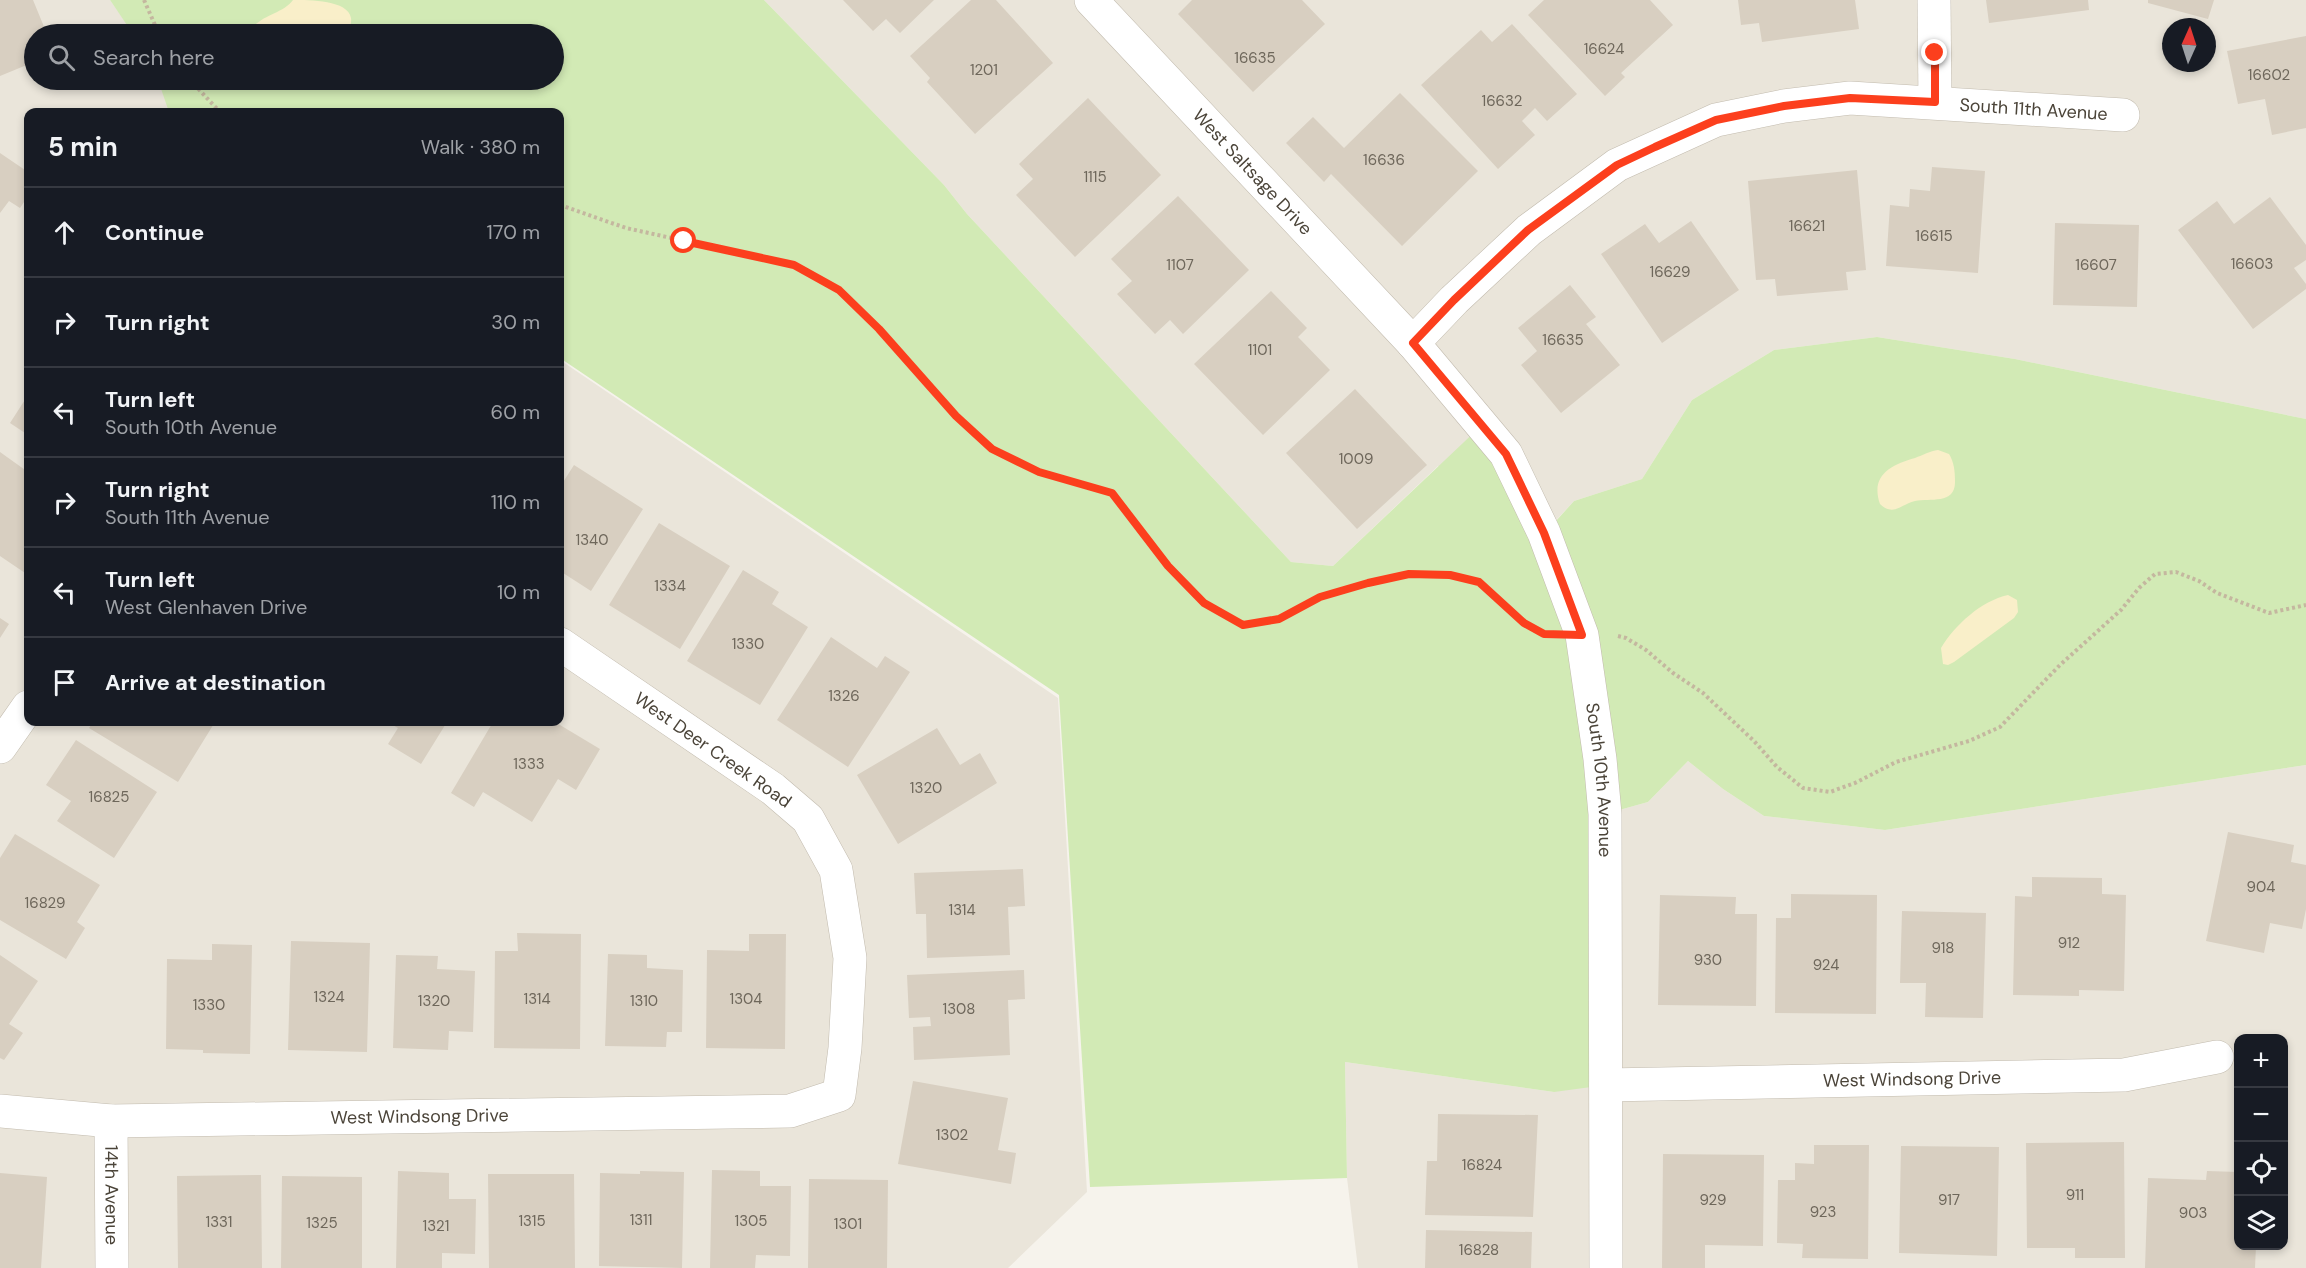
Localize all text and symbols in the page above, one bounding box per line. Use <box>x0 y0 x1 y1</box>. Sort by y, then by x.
north arrow <box>2162 18 2216 72</box>
search box <box>24 24 564 90</box>
house number: 16624 <box>1584 39 1624 59</box>
route end <box>1921 39 1947 65</box>
icon: search <box>45 41 78 74</box>
text: Search here <box>93 43 214 72</box>
house number: 16635 <box>1234 48 1276 68</box>
house number: 1201 <box>970 60 998 80</box>
house number: 16602 <box>2248 65 2290 85</box>
house number: 16632 <box>1481 91 1523 111</box>
street label: South 11th Avenue <box>1959 93 2108 126</box>
street label: West Saltsage Drive <box>1187 104 1318 240</box>
text: 5 min <box>48 130 118 164</box>
text: Walk · 380 m <box>421 134 540 160</box>
house number: 16636 <box>1363 150 1405 170</box>
house number: 1115 <box>1083 167 1107 187</box>
icon: ahead <box>48 216 81 249</box>
house number: 16621 <box>1789 216 1825 236</box>
text: Continue <box>105 218 204 247</box>
text: 170 m <box>487 219 540 245</box>
house number: 16615 <box>1915 226 1953 246</box>
route start <box>670 227 696 253</box>
house number: 16603 <box>2231 254 2273 274</box>
house number: 1107 <box>1166 255 1194 275</box>
house number: 16607 <box>2075 255 2117 275</box>
house number: 16629 <box>1649 262 1691 282</box>
icon: right <box>48 306 81 339</box>
text: Turn right <box>105 308 210 337</box>
text: 30 m <box>491 309 540 335</box>
house number: 16635 <box>1542 330 1584 350</box>
house number: 1101 <box>1248 340 1272 360</box>
text: Turn left <box>105 385 195 414</box>
icon: left <box>48 396 81 429</box>
text: 60 m <box>491 399 540 425</box>
text: South 10th Avenue <box>105 414 277 440</box>
house number: 1009 <box>1339 449 1373 469</box>
text: Turn right <box>105 475 210 504</box>
icon: right <box>48 486 81 519</box>
text: 110 m <box>491 489 540 515</box>
text: South 11th Avenue <box>105 504 270 530</box>
house number: 1340 <box>576 530 608 550</box>
text: Turn left <box>105 565 195 594</box>
icon: left <box>48 576 81 609</box>
house number: 1334 <box>654 576 686 596</box>
text: 10 m <box>497 579 540 605</box>
text: West Glenhaven Drive <box>105 594 307 620</box>
house number: 1330 <box>732 634 764 654</box>
icon: arrive <box>48 666 81 699</box>
text: Arrive at destination <box>105 668 326 697</box>
house number: 1326 <box>828 686 860 706</box>
street label: West Deer Creek Road <box>630 687 796 813</box>
street label: South 10th Avenue <box>1580 701 1617 857</box>
house number: 1333 <box>513 754 545 774</box>
house number: 1320 <box>910 778 942 798</box>
house number: 16825 <box>89 787 129 807</box>
house number: 904 <box>2247 877 2275 897</box>
house number: 16829 <box>25 893 65 913</box>
house number: 1314 <box>948 900 976 920</box>
house number: 912 <box>2058 933 2080 953</box>
house number: 918 <box>1932 938 1954 958</box>
house number: 930 <box>1694 950 1722 970</box>
house number: 924 <box>1813 955 1839 975</box>
house number: 1324 <box>313 987 345 1007</box>
house number: 1314 <box>523 989 551 1009</box>
house number: 1304 <box>730 989 762 1009</box>
house number: 1320 <box>418 991 450 1011</box>
house number: 1310 <box>630 991 658 1011</box>
house number: 1330 <box>193 995 225 1015</box>
house number: 1308 <box>943 999 975 1019</box>
map controls <box>2234 1034 2288 1250</box>
button: + <box>2234 1034 2288 1088</box>
street label: West Windsong Drive <box>1823 1065 2001 1093</box>
button: − <box>2234 1088 2288 1142</box>
street label: West Windsong Drive <box>330 1103 509 1130</box>
house number: 1302 <box>936 1125 968 1145</box>
button: locate <box>2234 1142 2288 1196</box>
street label: 14th Avenue <box>99 1145 124 1245</box>
house number: 16824 <box>1462 1155 1502 1175</box>
house number: 911 <box>2066 1185 2084 1205</box>
house number: 929 <box>1699 1190 1727 1210</box>
house number: 917 <box>1938 1190 1960 1210</box>
button: layers <box>2234 1196 2288 1250</box>
house number: 923 <box>1810 1202 1836 1222</box>
house number: 903 <box>2179 1203 2207 1223</box>
house number: 1311 <box>630 1210 652 1230</box>
house number: 1315 <box>518 1211 546 1231</box>
house number: 1305 <box>735 1211 767 1231</box>
house number: 1331 <box>206 1212 232 1232</box>
house number: 1325 <box>306 1213 338 1233</box>
house number: 1301 <box>834 1214 862 1234</box>
house number: 1321 <box>423 1216 449 1236</box>
house number: 16828 <box>1459 1240 1499 1260</box>

